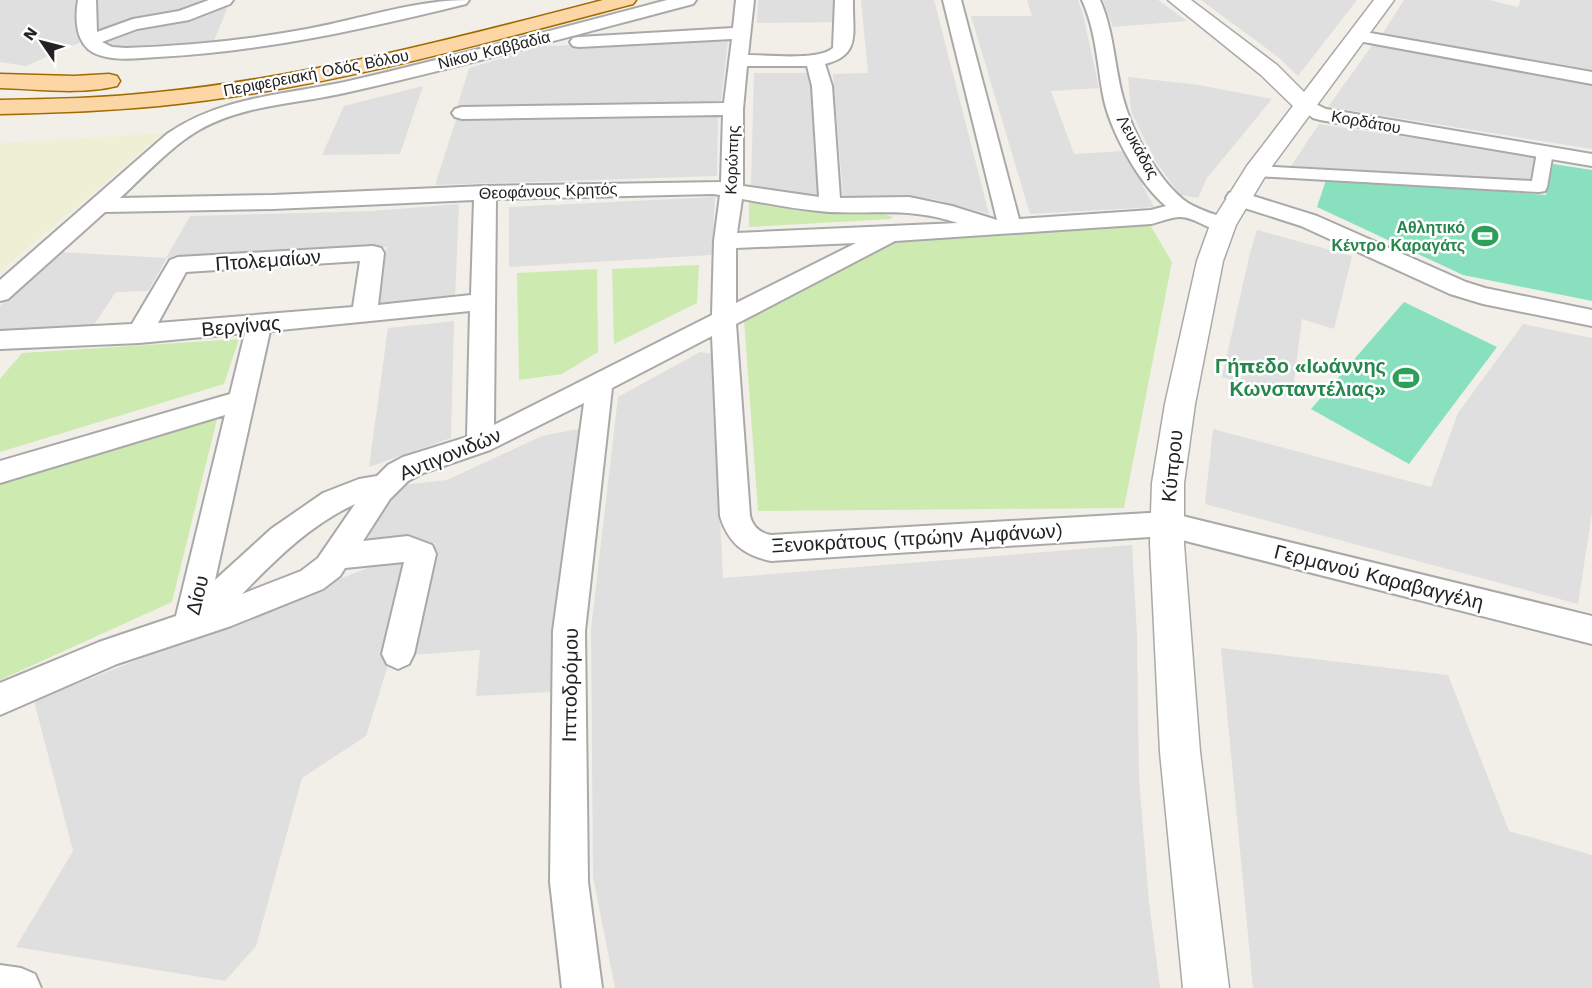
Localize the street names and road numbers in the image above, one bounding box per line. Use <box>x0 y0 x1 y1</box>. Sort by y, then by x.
street label: Νίκου Καββαδία <box>436 27 552 73</box>
street label: Περιφερειακή Οδός Βόλου <box>222 46 410 100</box>
street label: Κορδάτου <box>1330 107 1402 137</box>
street label: Λευκάδας <box>1113 112 1163 182</box>
street label: Κορώπης <box>721 125 743 195</box>
street label: Θεοφάνους Κρητός <box>478 179 618 203</box>
street label: Πτολεμαίων <box>214 244 322 276</box>
street label: Βεργίνας <box>200 311 282 341</box>
street label: Αντιγονιδών <box>396 423 504 485</box>
street label: Κύπρου <box>1156 429 1188 503</box>
street label: Ξενοκράτους (πρώην Αμφάνων) <box>771 518 1063 558</box>
street label: Γερμανού Καραβαγγέλη <box>1272 539 1486 615</box>
street label: Δίου <box>181 573 213 617</box>
street label: Ιπποδρόμου <box>557 628 583 742</box>

